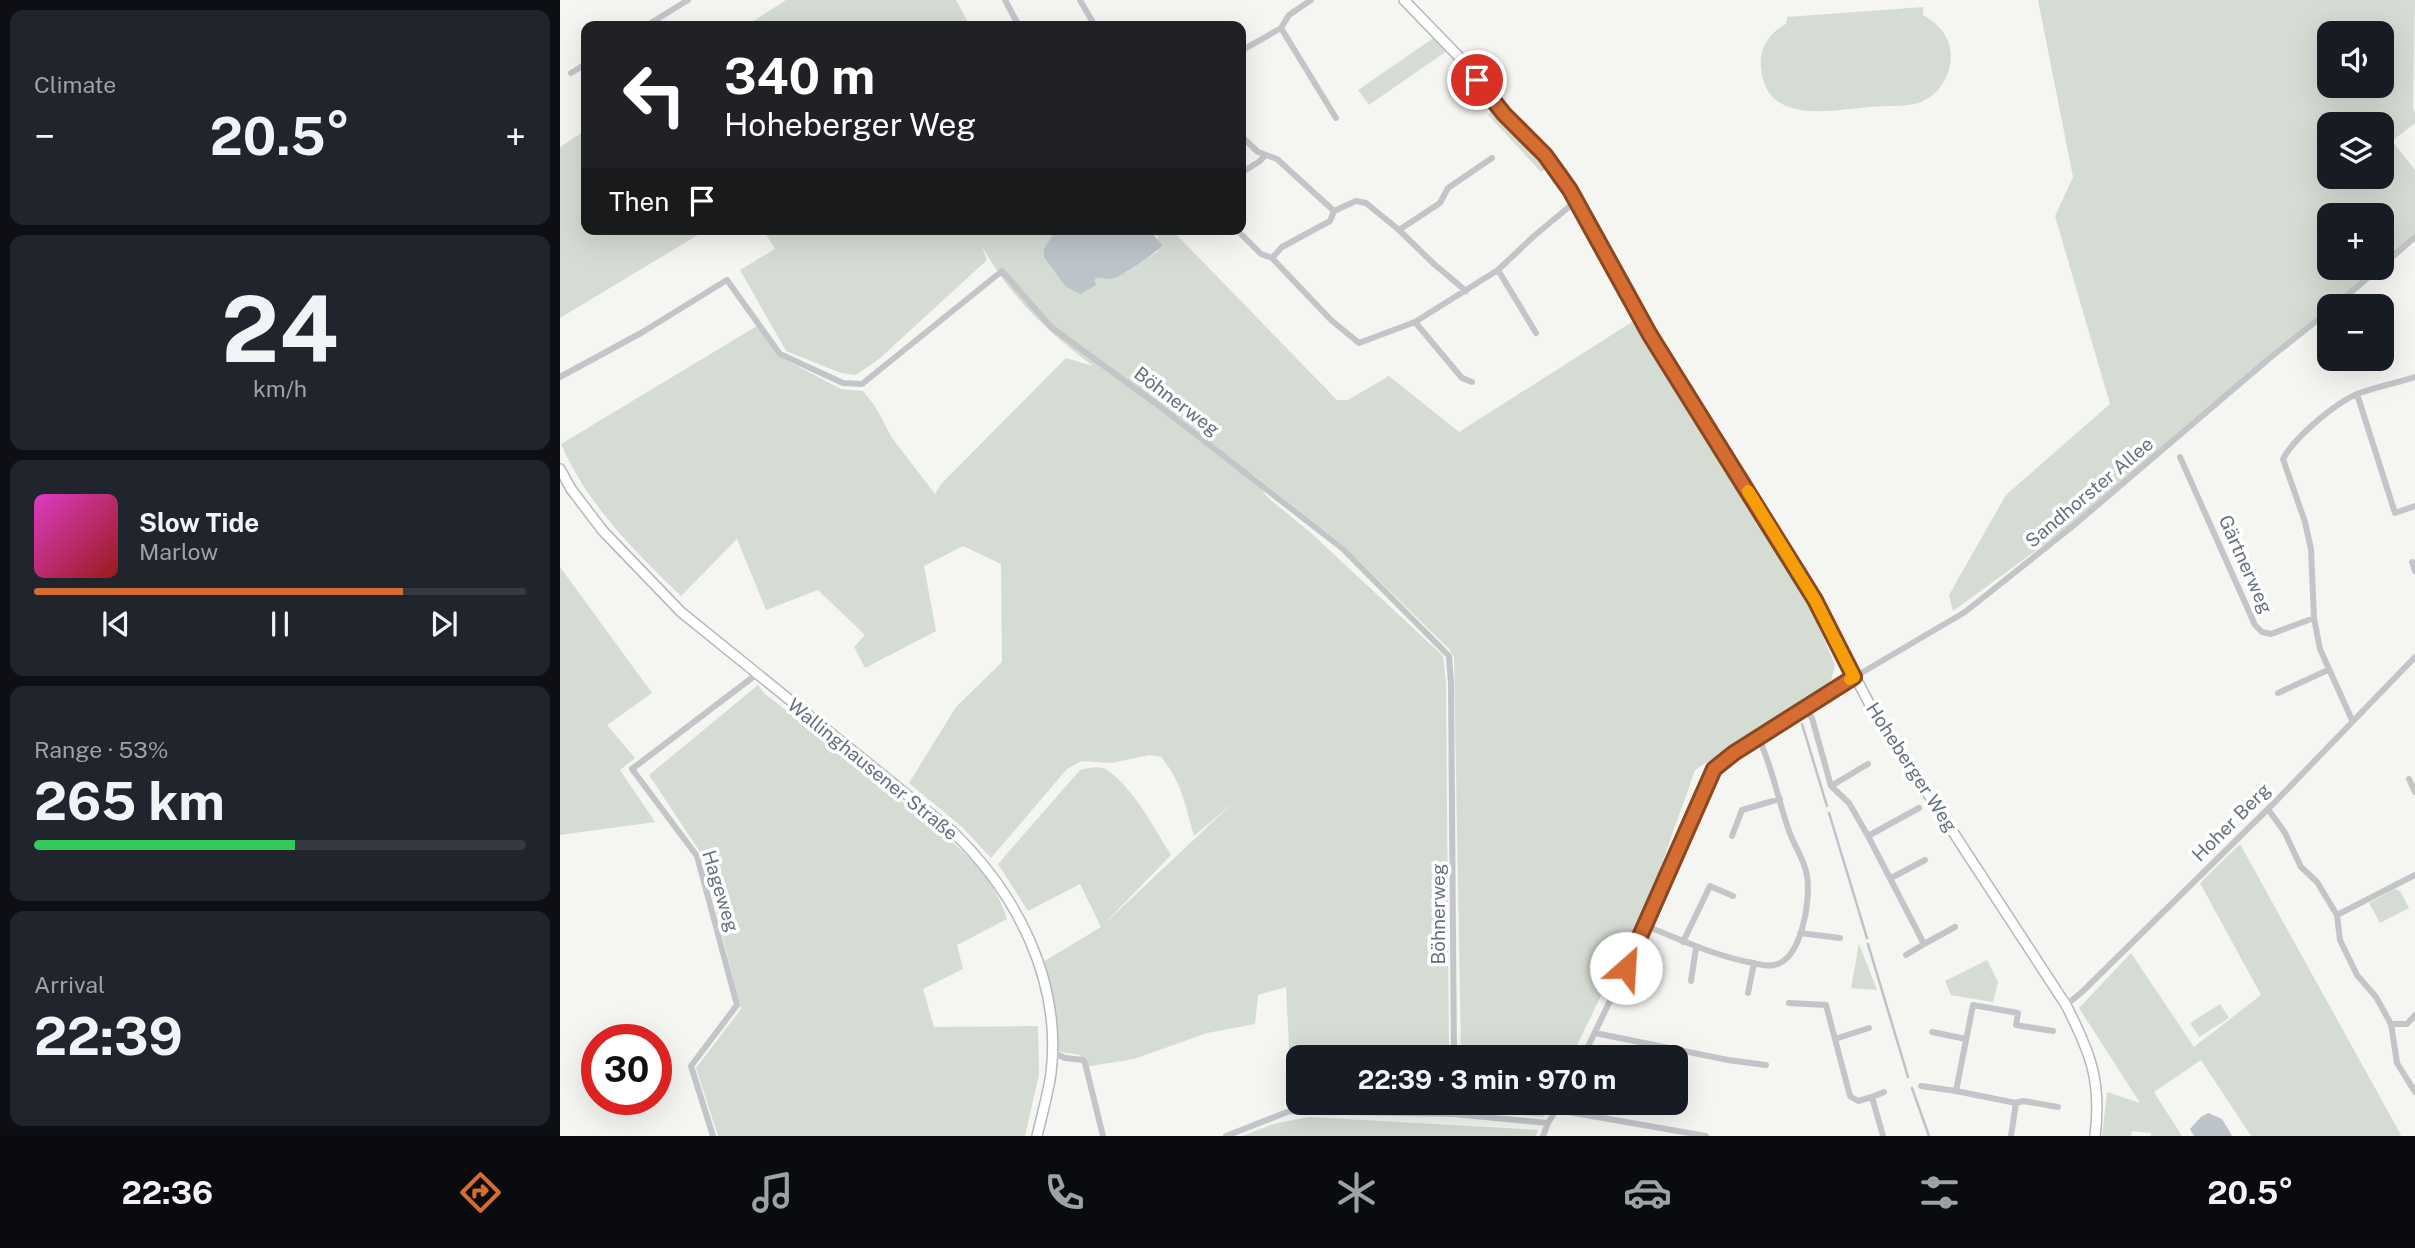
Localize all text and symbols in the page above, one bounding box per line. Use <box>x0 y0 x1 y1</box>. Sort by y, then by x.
map controls <box>2317 21 2394 371</box>
button: sound <box>2317 21 2394 98</box>
text: 340 m <box>724 47 875 105</box>
icon: left <box>609 49 700 140</box>
pin <box>1447 50 1507 110</box>
icon: arrive <box>1458 61 1496 99</box>
text: Climate <box>34 71 116 98</box>
text: 20.5° <box>210 106 350 167</box>
text: Hoheberger Weg <box>724 106 976 143</box>
button: layers <box>2317 112 2394 189</box>
text: − <box>34 114 55 159</box>
text: + <box>505 114 526 159</box>
icon: arrive <box>683 182 721 220</box>
text: Then <box>609 186 669 217</box>
button: + <box>2317 203 2394 280</box>
text: 24 <box>221 276 339 382</box>
button: − <box>2317 294 2394 371</box>
street label: Böhnerweg <box>1130 362 1224 440</box>
text: km/h <box>253 375 307 402</box>
street label: Sandhorster Allee <box>2021 432 2157 552</box>
text: Slow Tide <box>139 507 259 538</box>
street label: Gärtnerweg <box>2214 511 2278 617</box>
text: Marlow <box>139 538 218 565</box>
icon: previous <box>97 605 135 643</box>
icon: pause <box>261 605 299 643</box>
icon: next <box>425 605 463 643</box>
street label: Wallinghausener Straße <box>784 694 962 844</box>
street label: Hoheberger Weg <box>1862 698 1962 836</box>
text: Range · 53% <box>34 736 168 763</box>
text: 265 km <box>34 771 225 832</box>
street label: Hoher Berg <box>2187 778 2275 866</box>
street label: Hageweg <box>698 847 744 935</box>
street label: Böhnerweg <box>1427 863 1449 965</box>
position arrow <box>1589 931 1663 1005</box>
text: Arrival <box>34 971 105 998</box>
text: 22:39 <box>34 1006 183 1067</box>
speed limit sign: 30 <box>581 1024 672 1115</box>
text: 22:39 · 3 min · 970 m <box>1358 1064 1616 1095</box>
icon: directions <box>456 1168 505 1217</box>
icon: music <box>748 1168 797 1217</box>
icon: phone <box>1040 1168 1089 1217</box>
icon: climate <box>1332 1168 1381 1217</box>
icon: car <box>1623 1168 1672 1217</box>
icon: filters <box>1915 1168 1964 1217</box>
text: 22:36 <box>121 1174 213 1211</box>
text: 20.5° <box>2207 1174 2294 1211</box>

